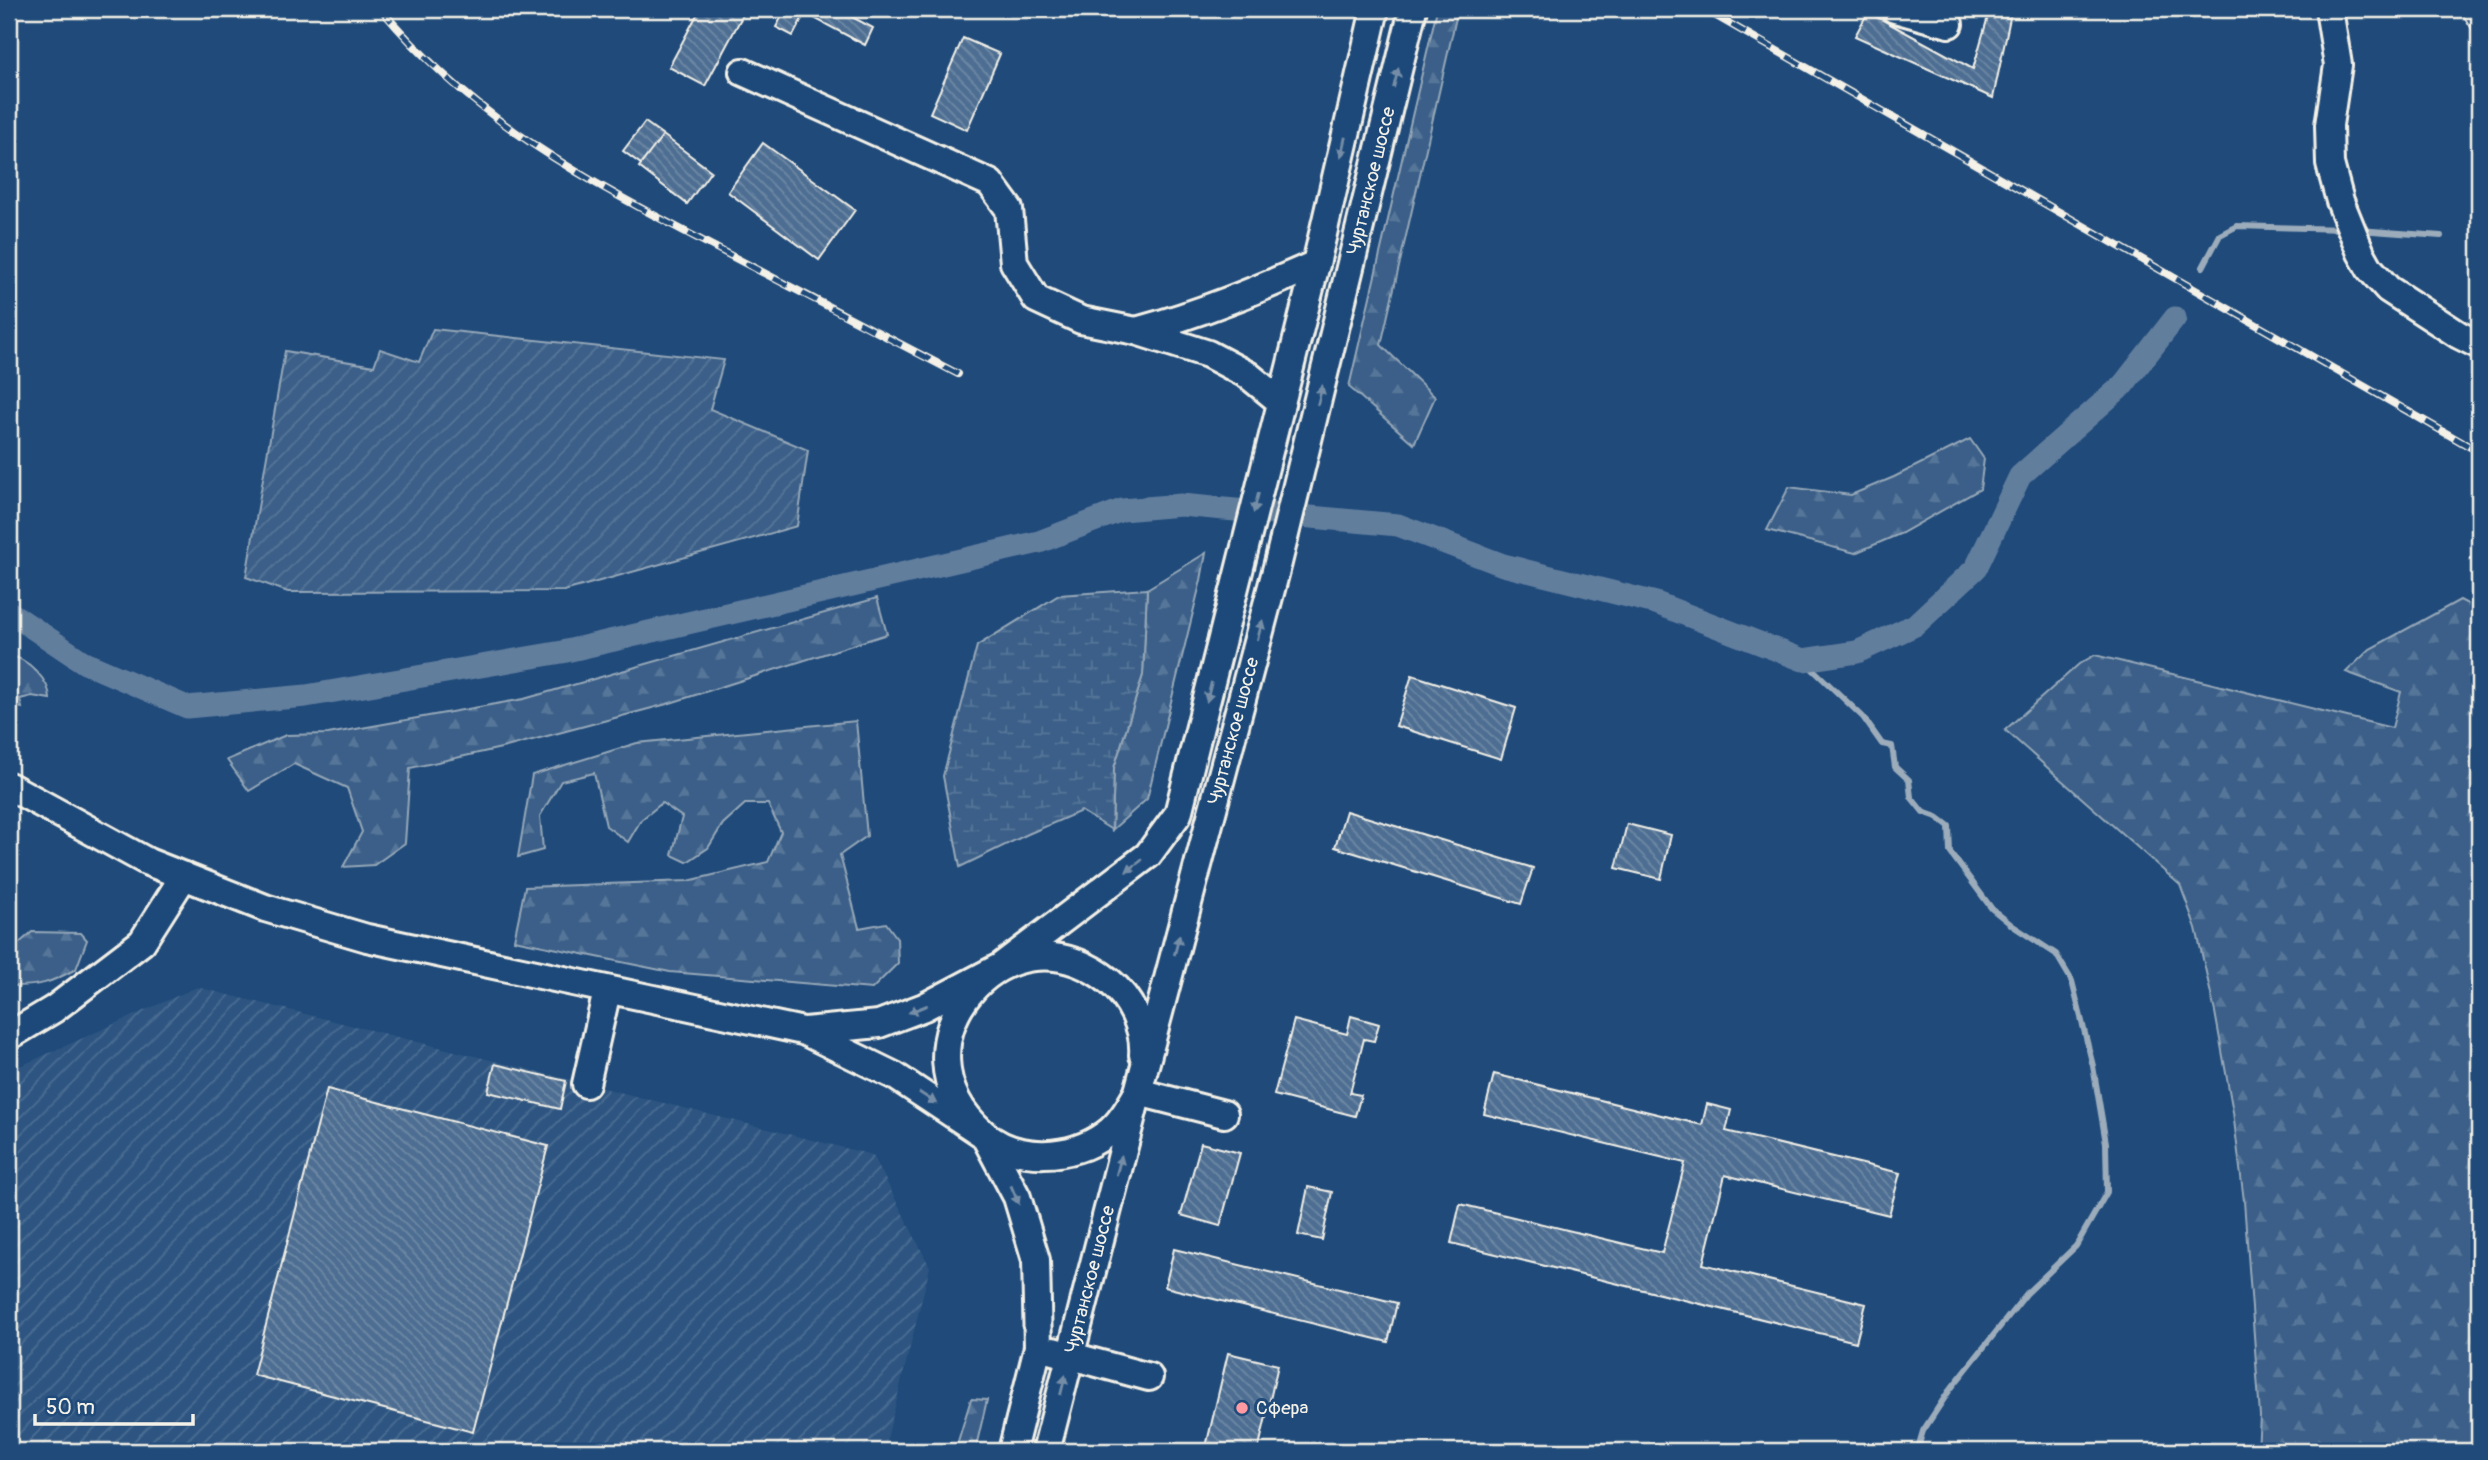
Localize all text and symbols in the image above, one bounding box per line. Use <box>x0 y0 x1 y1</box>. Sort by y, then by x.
one-way arrow <box>1391 67 1402 89</box>
street label: Чуртанское шоссе <box>1341 104 1401 258</box>
one-way arrow <box>1337 136 1348 158</box>
one-way arrow <box>1315 383 1326 405</box>
one-way arrow <box>1250 492 1261 514</box>
one-way arrow <box>1256 619 1266 640</box>
street label: Чуртанское шоссе <box>1203 654 1265 808</box>
one-way arrow <box>1203 681 1214 703</box>
one-way arrow <box>1125 858 1143 872</box>
one-way arrow <box>1172 933 1183 955</box>
one-way arrow <box>907 1004 928 1015</box>
one-way arrow <box>918 1091 938 1104</box>
one-way arrow <box>1114 1154 1125 1176</box>
one-way arrow <box>1009 1185 1021 1205</box>
street label: Чуртанское шоссе <box>1059 1202 1121 1356</box>
one-way arrow <box>1058 1374 1069 1396</box>
scale bar <box>35 1383 192 1427</box>
text: 50 m <box>46 1394 95 1421</box>
place label: Сфера <box>1256 1396 1308 1420</box>
marker: Сфера <box>1234 1400 1250 1416</box>

